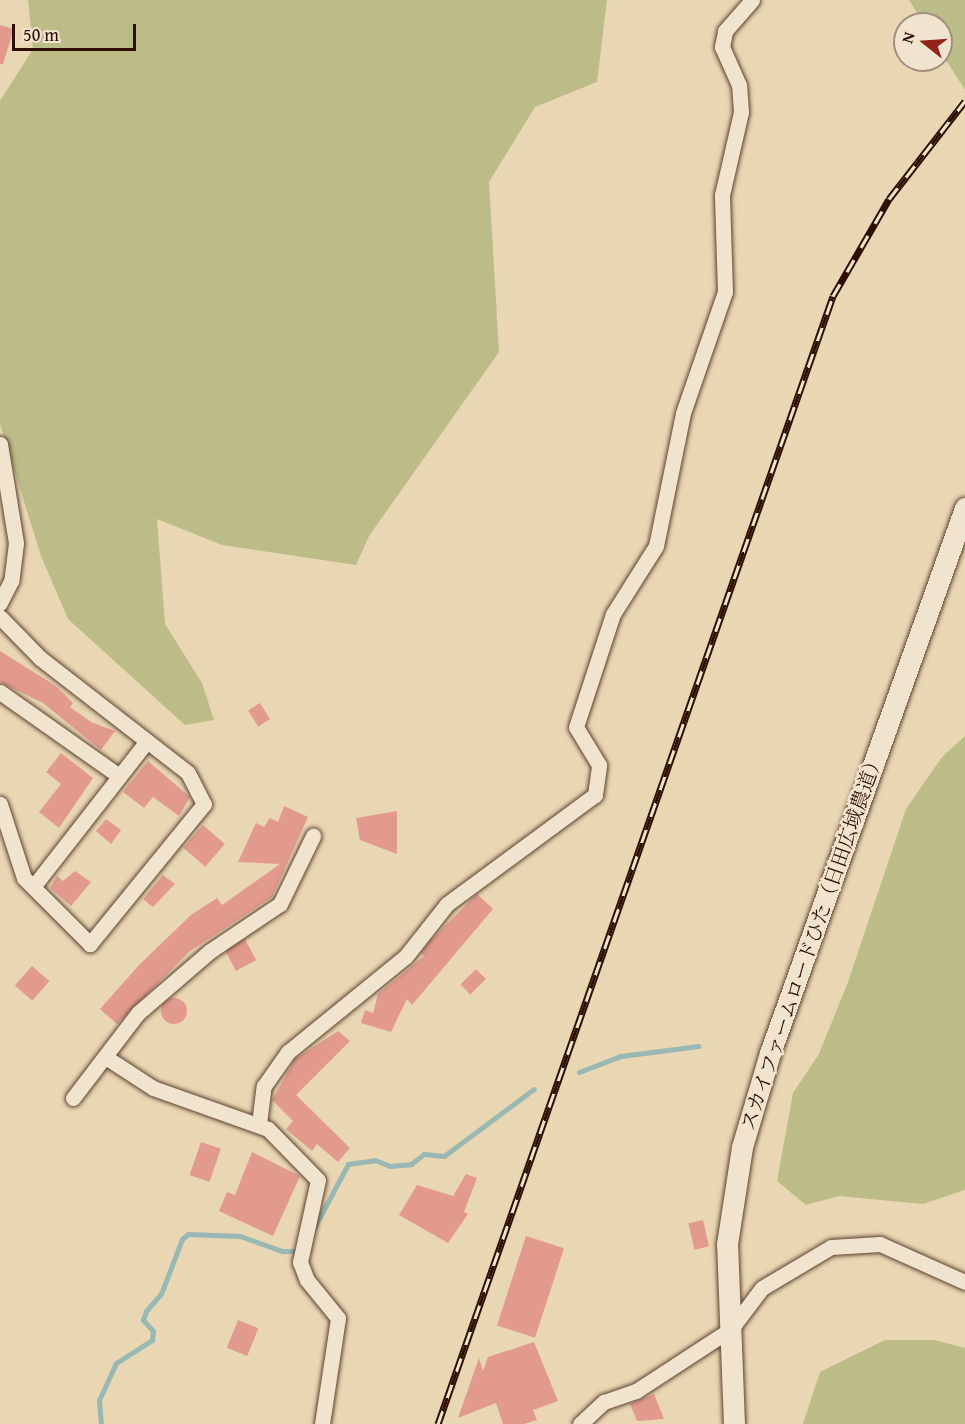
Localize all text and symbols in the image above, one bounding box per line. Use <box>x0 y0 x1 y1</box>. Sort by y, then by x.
scale bar <box>15 12 140 50</box>
north arrow <box>893 12 953 72</box>
text: 50 m <box>23 21 59 48</box>
text: N <box>895 29 921 46</box>
street label: スカイファームロードひた（日田広域農道） <box>735 748 887 1134</box>

